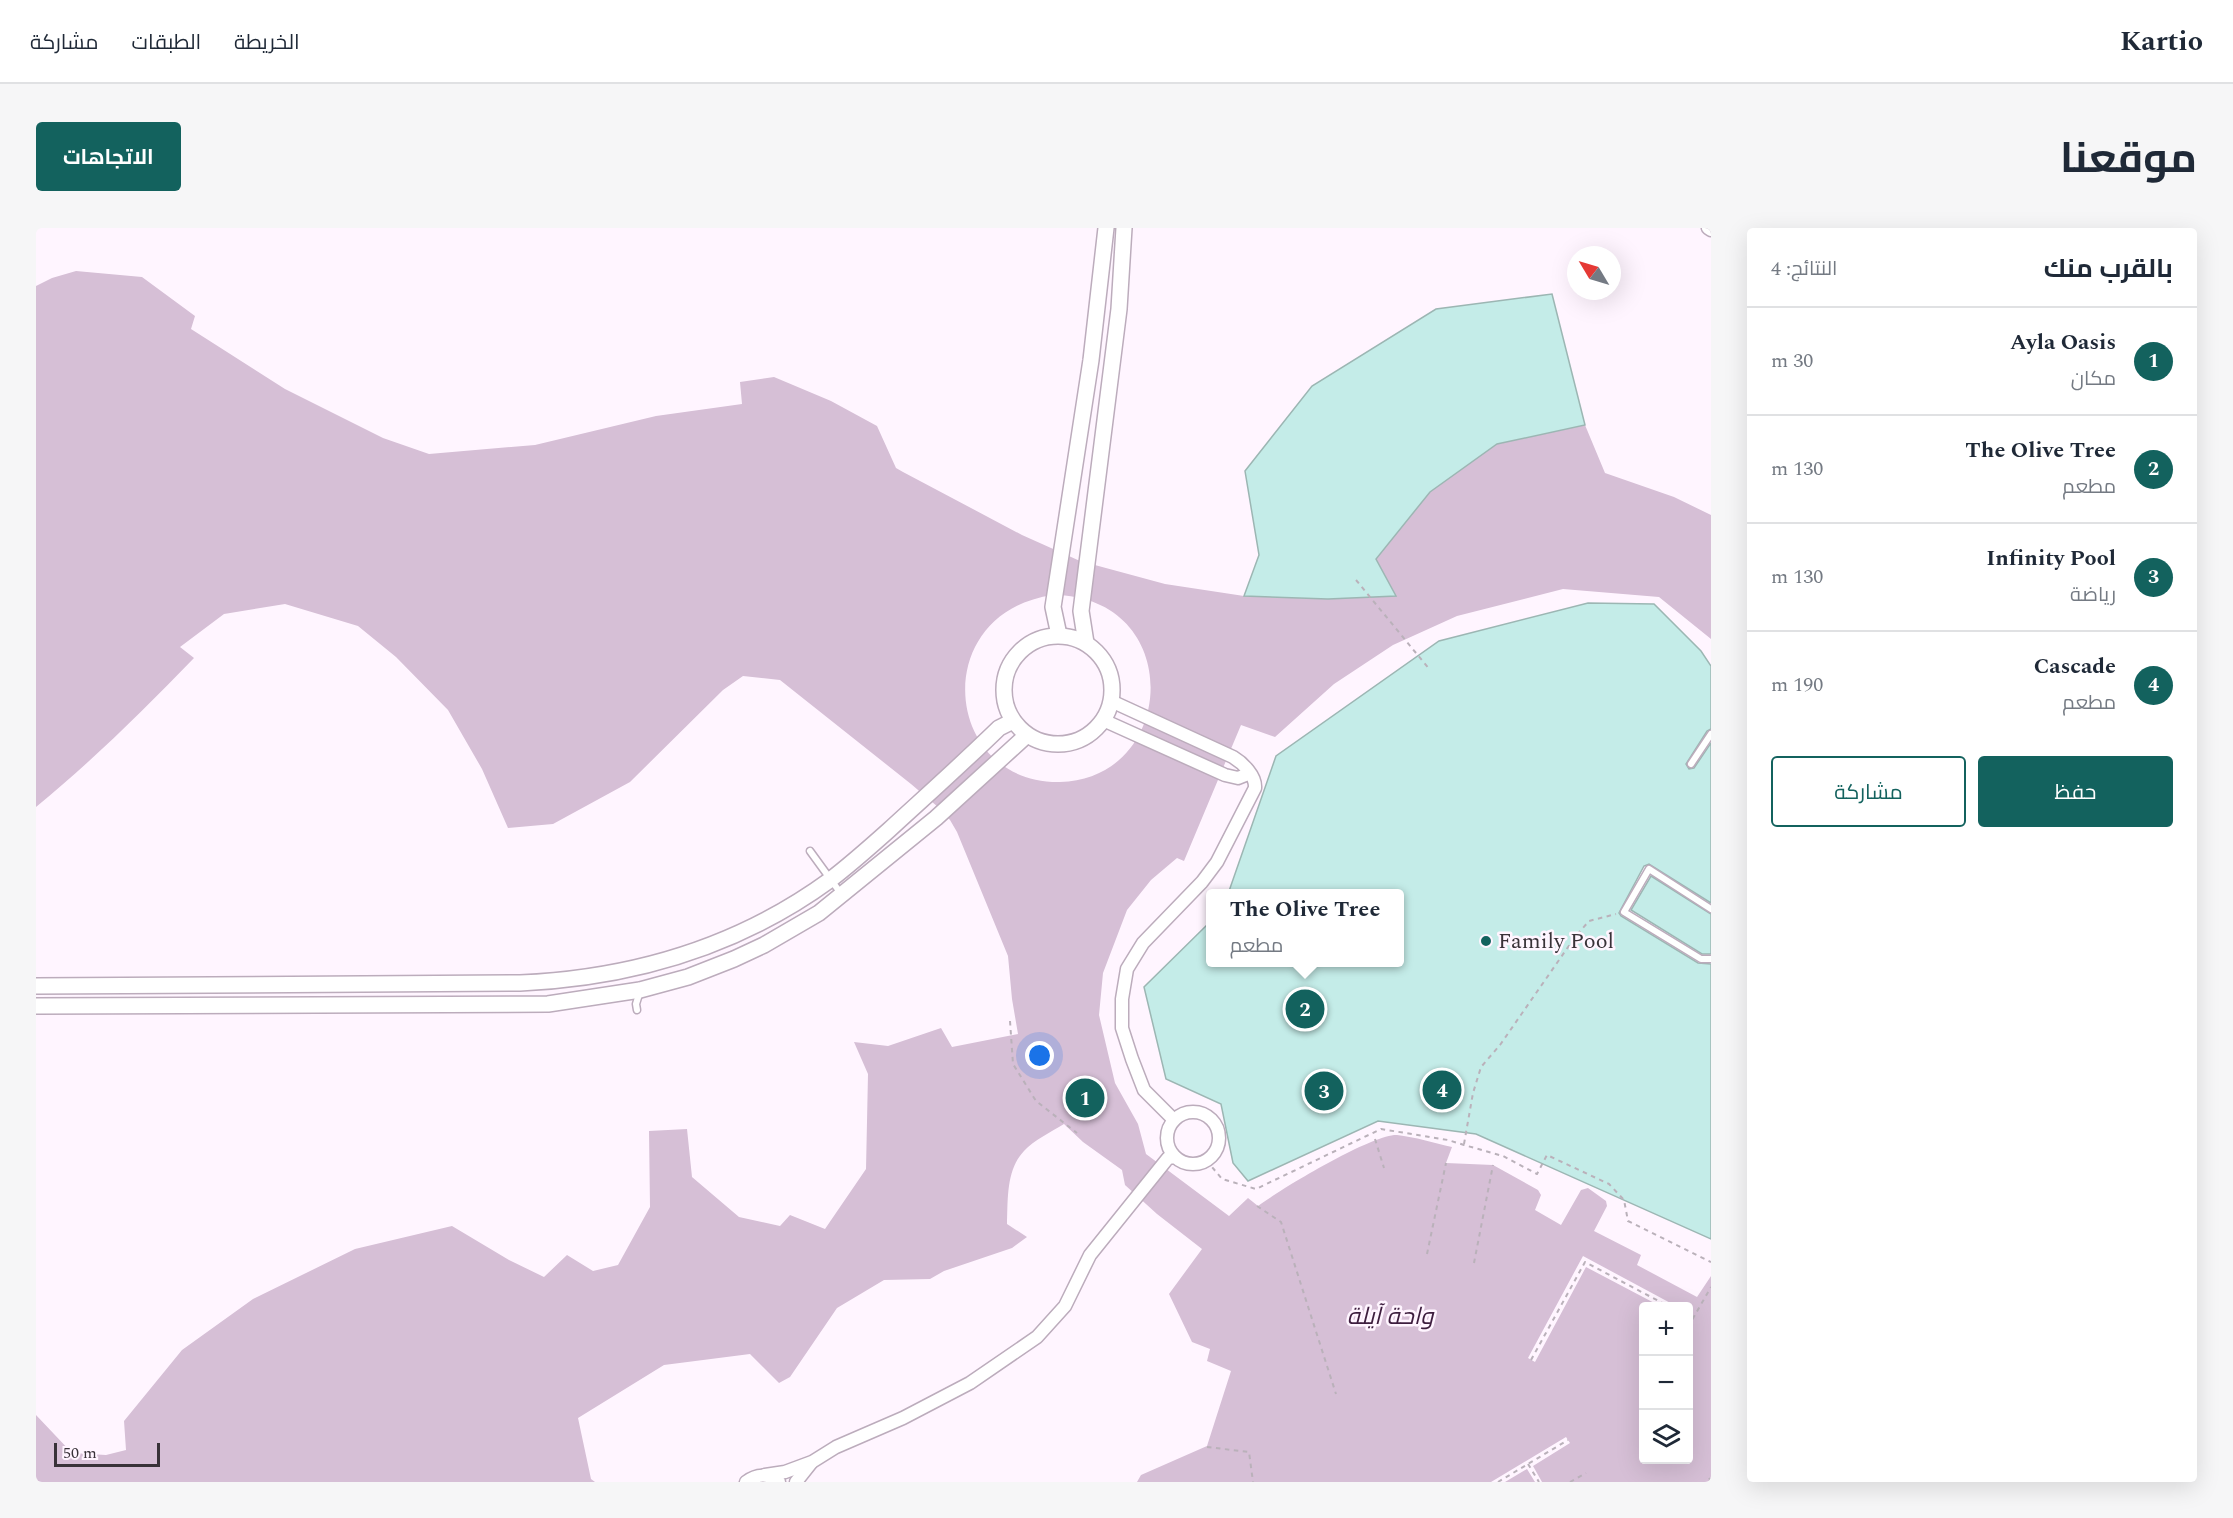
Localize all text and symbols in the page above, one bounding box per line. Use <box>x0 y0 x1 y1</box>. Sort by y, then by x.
text: Kartio <box>2120 20 2203 63</box>
text: مشاركة <box>30 27 99 59</box>
text: الطبقات <box>132 27 201 59</box>
text: الخريطة <box>234 27 300 59</box>
button: الاتجاهات <box>36 122 181 191</box>
text: موقعنا <box>2060 128 2197 191</box>
north arrow <box>1567 246 1621 300</box>
text: بالقرب منك <box>2044 249 2173 289</box>
text: النتائج: 4 <box>1771 254 1837 284</box>
text: Ayla Oasis <box>2010 326 2116 359</box>
text: 30 m <box>1771 346 1813 376</box>
text: 1 <box>2148 346 2159 376</box>
text: مكان <box>2071 364 2116 394</box>
text: The Olive Tree <box>1965 434 2116 467</box>
text: 130 m <box>1771 454 1823 484</box>
text: 2 <box>2148 454 2159 484</box>
text: مطعم <box>2062 472 2116 502</box>
text: Infinity Pool <box>1986 542 2116 575</box>
text: 130 m <box>1771 562 1823 592</box>
text: 3 <box>2148 562 2159 592</box>
text: رياضة <box>2070 580 2116 610</box>
text: Cascade <box>2034 650 2116 683</box>
text: 190 m <box>1771 670 1823 700</box>
text: 4 <box>2148 670 2159 700</box>
text: مطعم <box>2062 688 2116 718</box>
button: مشاركة <box>1771 756 1966 827</box>
button: حفظ <box>1978 756 2173 827</box>
popup <box>1206 889 1404 967</box>
text: The Olive Tree <box>1230 893 1380 926</box>
place label: Family Pool <box>1498 925 1614 958</box>
text: مطعم <box>1230 931 1283 961</box>
marker: Family Pool <box>1479 934 1493 948</box>
pin: 2 <box>1286 986 1324 1032</box>
your location <box>1025 1041 1054 1070</box>
pin: 3 <box>1304 1068 1344 1114</box>
pin: 4 <box>1422 1068 1462 1112</box>
pin: 1 <box>1066 1076 1104 1120</box>
water label: واحة آيلة <box>1347 1299 1435 1335</box>
map controls <box>1639 1302 1693 1464</box>
button: + <box>1639 1302 1693 1356</box>
button: − <box>1639 1356 1693 1410</box>
button: layers <box>1639 1410 1693 1464</box>
scale bar <box>54 1440 160 1468</box>
text: 50 m <box>63 1441 97 1465</box>

